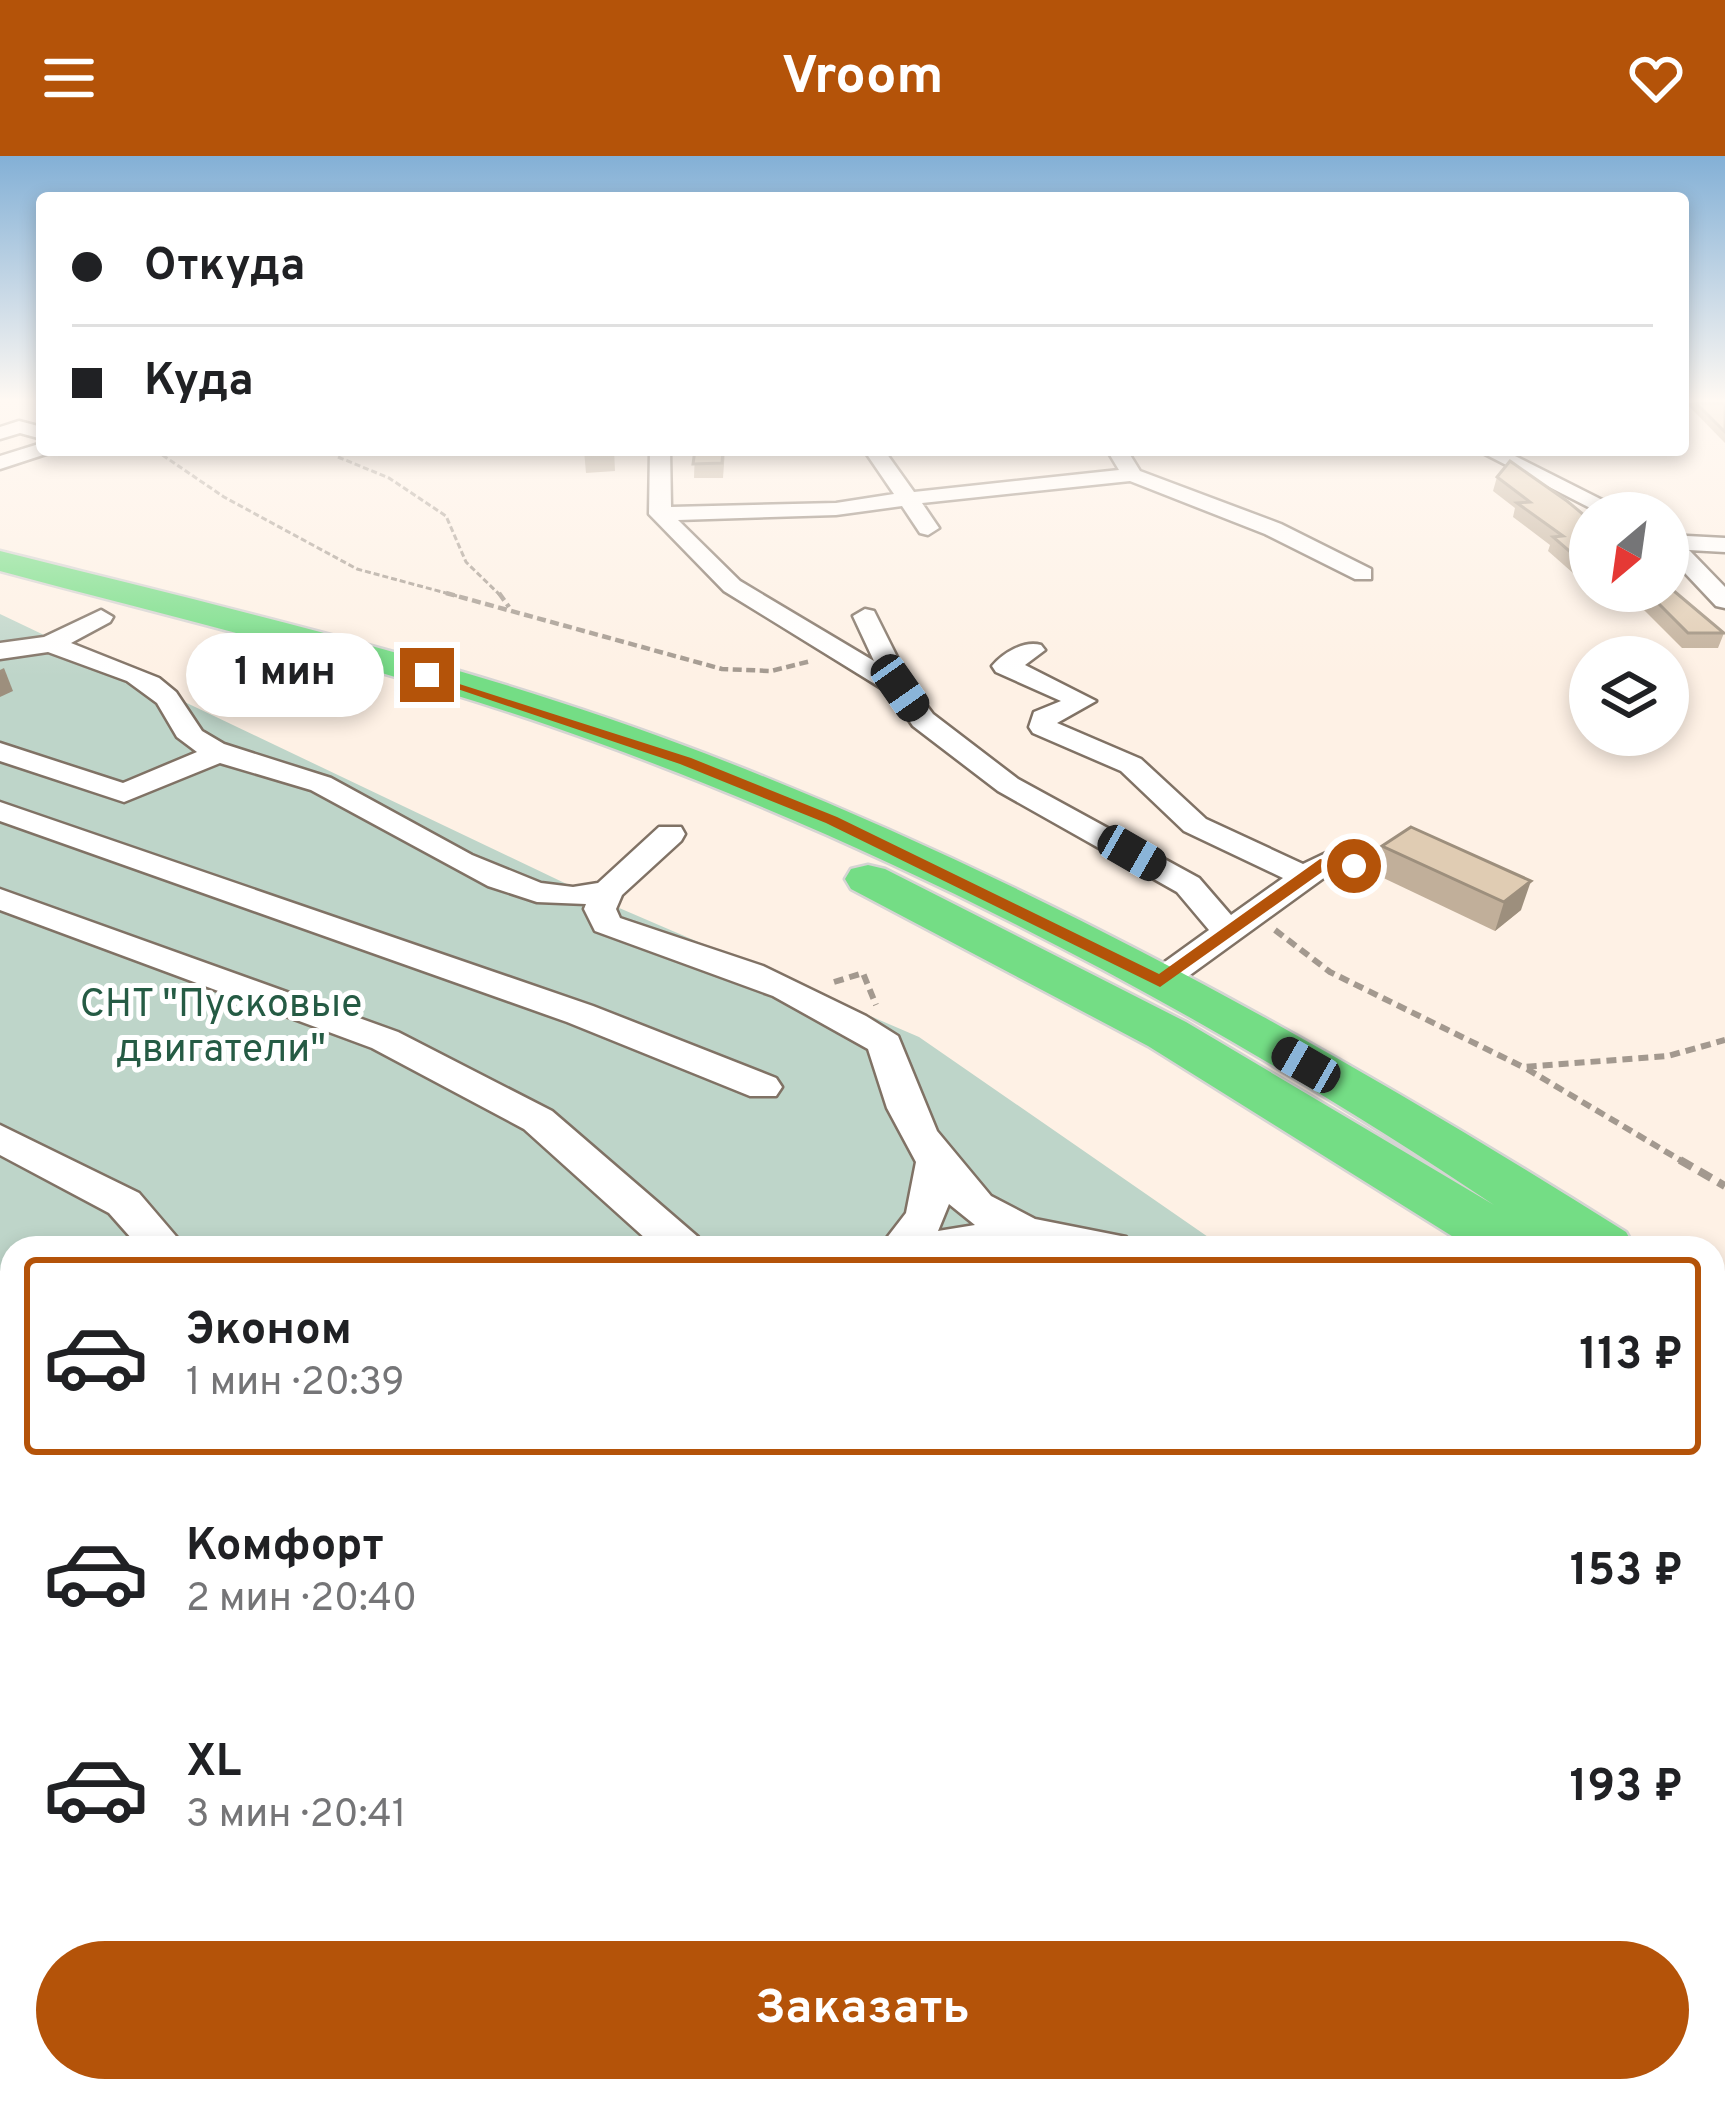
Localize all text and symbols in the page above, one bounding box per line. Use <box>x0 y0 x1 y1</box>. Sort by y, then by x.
text: Vroom <box>781 44 944 113</box>
icon: menu <box>36 45 102 111</box>
icon: heart <box>1623 45 1689 111</box>
text: Откуда <box>144 239 305 296</box>
text: Куда <box>144 354 254 411</box>
north arrow <box>1569 492 1689 612</box>
map controls <box>1569 492 1689 756</box>
callout: 1 мин <box>187 633 385 717</box>
button: layers <box>1569 636 1689 756</box>
route end <box>400 648 454 702</box>
car <box>865 648 935 728</box>
text: 1 мин <box>234 650 336 699</box>
car <box>1092 819 1172 887</box>
route start <box>1327 839 1381 893</box>
park label: СНТ "Пусковые двигатели" <box>80 982 362 1076</box>
car <box>1266 1031 1346 1099</box>
icon: car <box>42 1302 150 1410</box>
text: Эконом <box>186 1303 352 1360</box>
text: 113 ₽ <box>1579 1328 1683 1385</box>
text: 1 мин · 20:39 <box>186 1360 404 1409</box>
icon: car <box>42 1518 150 1626</box>
text: Комфорт <box>186 1519 384 1576</box>
text: 153 ₽ <box>1570 1544 1683 1601</box>
text: 2 мин · 20:40 <box>186 1576 417 1625</box>
icon: car <box>42 1734 150 1842</box>
text: XL <box>186 1735 241 1792</box>
text: 193 ₽ <box>1570 1760 1683 1817</box>
text: 3 мин · 20:41 <box>186 1792 406 1841</box>
button: Заказать <box>36 1941 1689 2079</box>

